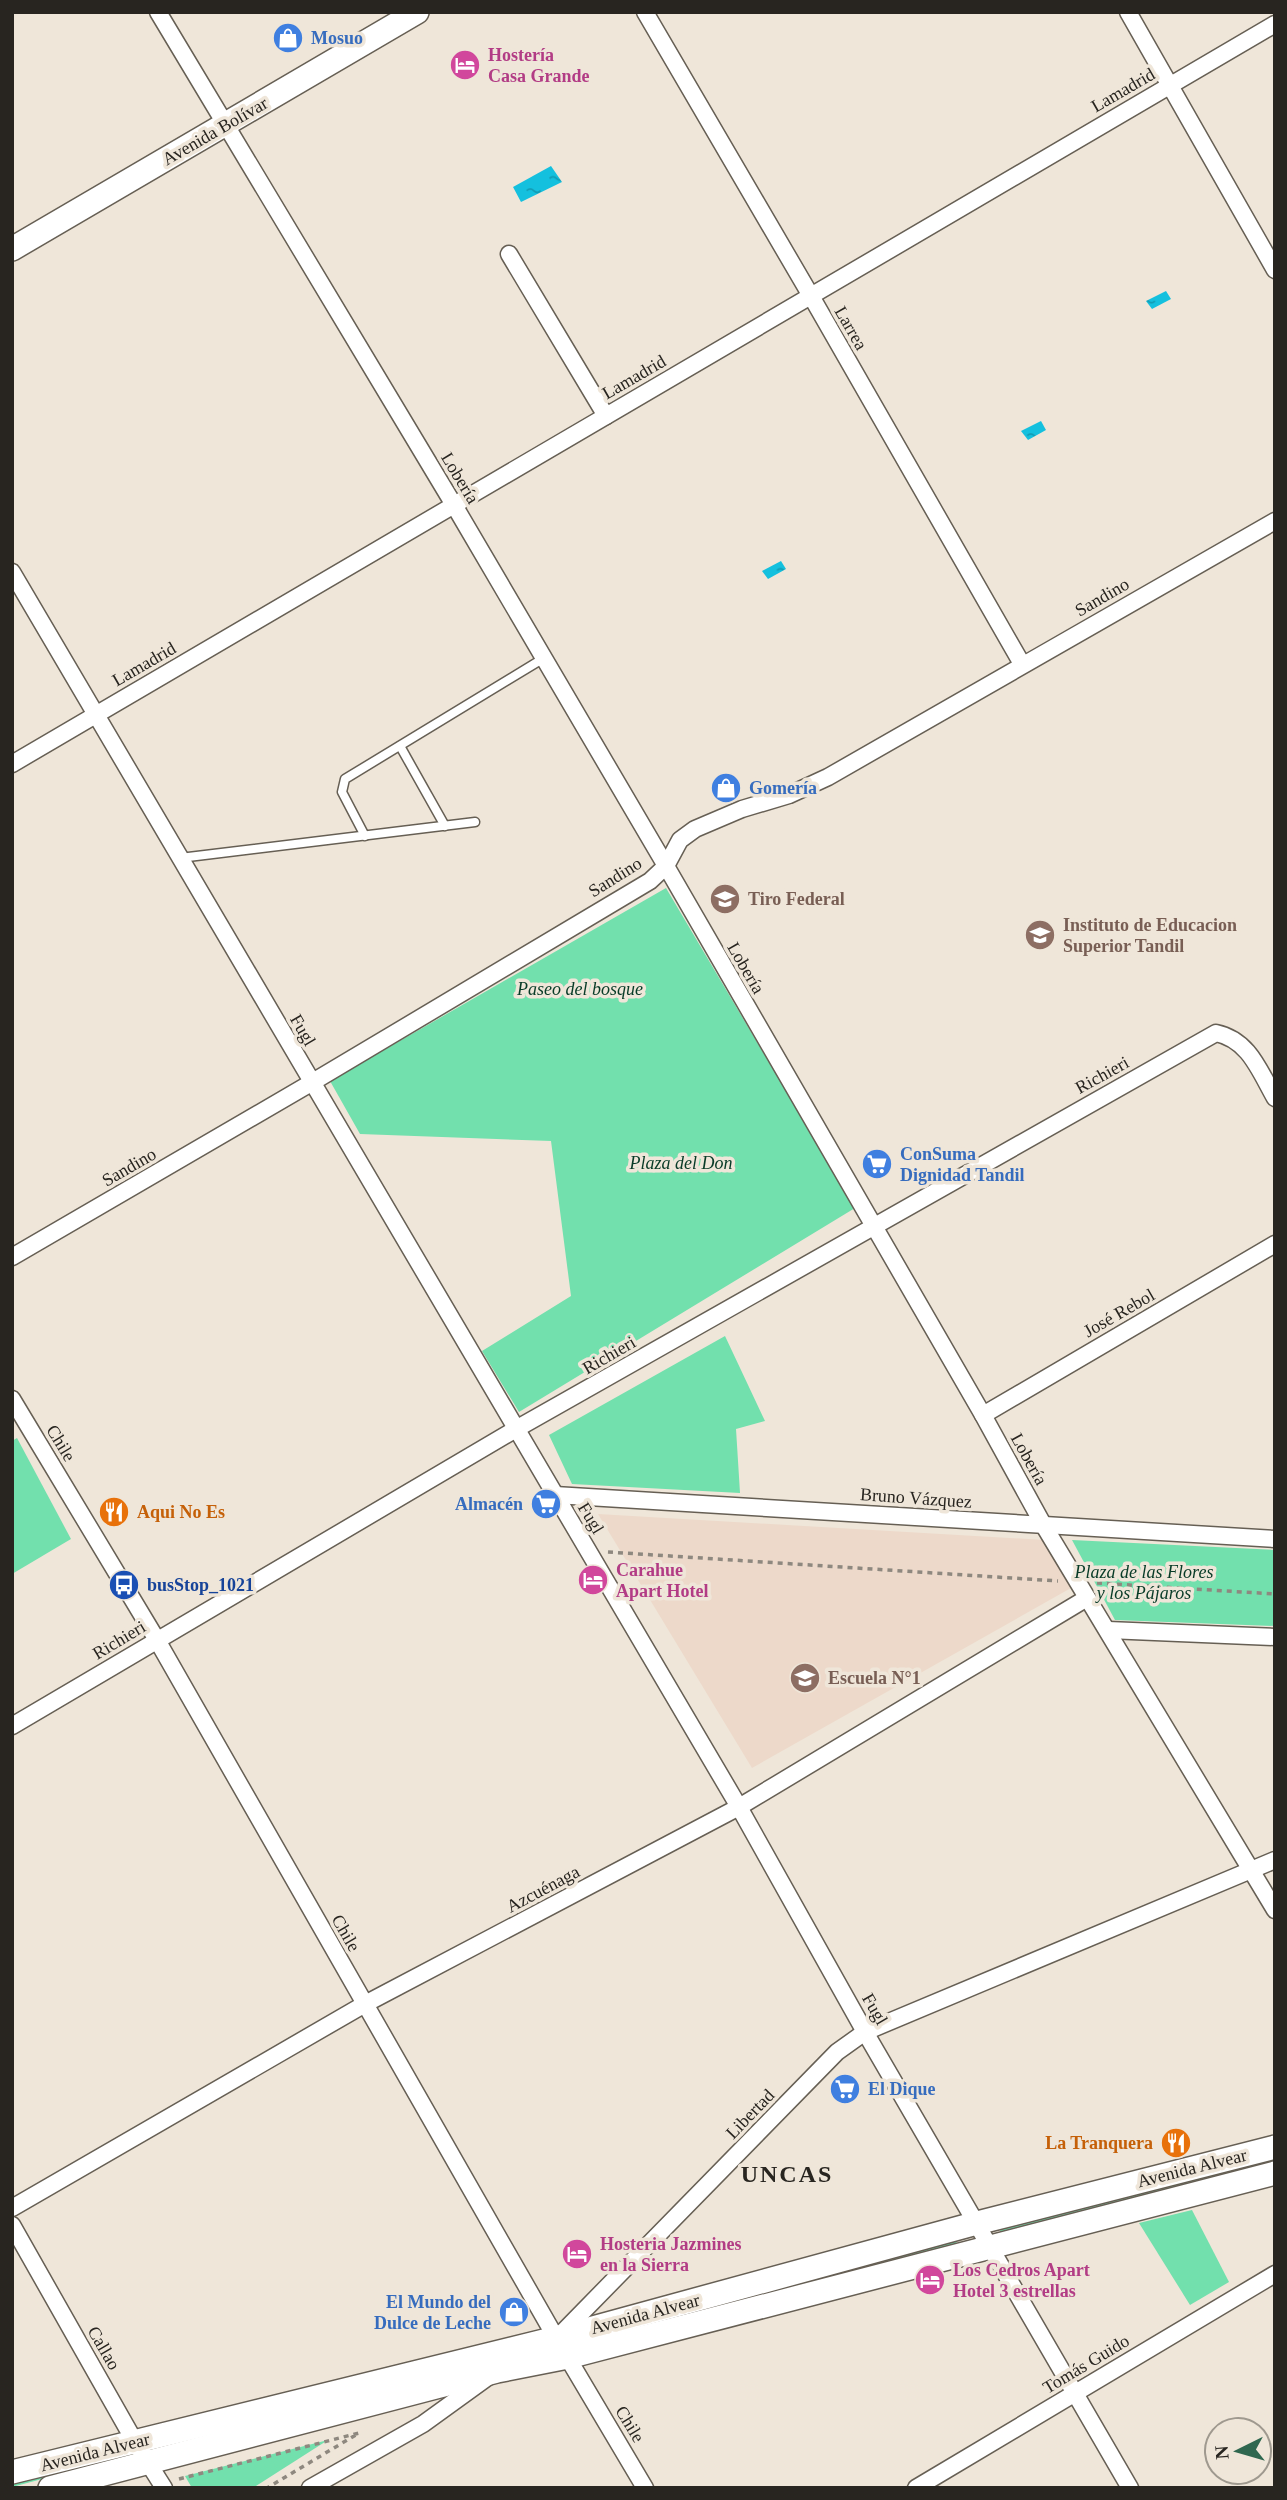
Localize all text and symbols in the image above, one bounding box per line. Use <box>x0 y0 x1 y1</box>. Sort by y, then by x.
shop icon: Mosuo <box>271 21 305 55</box>
place label: Mosuo <box>311 28 363 48</box>
place label: Hostería Casa Grande <box>488 45 590 86</box>
hotel icon: Hostería Casa Grande <box>448 48 482 82</box>
street label: Lamadrid <box>1088 64 1158 116</box>
street label: Avenida Bolívar <box>159 93 271 169</box>
street label: Larrea <box>831 303 871 353</box>
street label: Lamadrid <box>599 351 669 403</box>
street label: Lobería <box>437 449 483 507</box>
street label: Sandino <box>1071 574 1133 620</box>
street label: Lamadrid <box>109 638 179 690</box>
shop icon: Gomería <box>709 771 743 805</box>
place label: Gomería <box>749 778 817 798</box>
street label: Sandino <box>585 853 645 901</box>
school or university icon: Tiro Federal <box>708 882 742 916</box>
place label: Tiro Federal <box>748 889 845 909</box>
place label: Instituto de Educacion Superior Tandil <box>1063 915 1237 956</box>
school or university icon: Instituto de Educacion Superior Tandil <box>1023 918 1057 952</box>
street label: Lobería <box>723 939 769 997</box>
park label: Paseo del bosque <box>516 979 643 999</box>
street label: Fugl <box>286 1011 320 1049</box>
street label: Richieri <box>1072 1052 1132 1098</box>
street label: Sandino <box>98 1144 160 1190</box>
place label: ConSuma Dignidad Tandil <box>900 1144 1025 1185</box>
supermarket icon: ConSuma Dignidad Tandil <box>860 1147 894 1181</box>
park label: Plaza del Don <box>629 1153 733 1173</box>
street label: José Rebol <box>1080 1285 1158 1341</box>
street label: Richieri <box>579 1332 639 1378</box>
street label: Chile <box>42 1421 80 1465</box>
street label: Lobería <box>1007 1430 1051 1488</box>
street label: Bruno Vázquez <box>859 1484 973 1512</box>
supermarket icon: Almacén <box>529 1487 563 1521</box>
place label: Almacén <box>455 1494 523 1514</box>
restaurant icon: Aqui No Es <box>97 1495 131 1529</box>
street label: Fugl <box>574 1499 608 1537</box>
place label: Aqui No Es <box>137 1502 225 1522</box>
place label: Carahue Apart Hotel <box>616 1560 708 1601</box>
park label: Plaza de las Flores y los Pájaros <box>1074 1562 1213 1603</box>
hotel icon: Carahue Apart Hotel <box>576 1563 610 1597</box>
bus stop icon: busStop_1021 <box>107 1568 141 1602</box>
place label: busStop_1021 <box>147 1575 254 1595</box>
street label: Richieri <box>89 1616 149 1664</box>
school or university icon: Escuela N°1 <box>788 1661 822 1695</box>
place label: Escuela N°1 <box>828 1668 921 1688</box>
street label: Azcuénaga <box>503 1861 583 1917</box>
street label: Chile <box>328 1911 364 1955</box>
street label: Fugl <box>858 1990 892 2028</box>
supermarket icon: El Dique <box>828 2072 862 2106</box>
place label: El Dique <box>868 2079 936 2099</box>
street label: Libertad <box>722 2085 778 2143</box>
restaurant icon: La Tranquera <box>1159 2126 1193 2160</box>
place label: La Tranquera <box>1045 2133 1153 2153</box>
street label: Avenida Alvear <box>1135 2145 1249 2191</box>
district label: UNCAS <box>741 2161 833 2187</box>
place label: Hosteria Jazmines en la Sierra <box>600 2234 741 2275</box>
hotel icon: Hosteria Jazmines en la Sierra <box>560 2237 594 2271</box>
place label: Los Cedros Apart Hotel 3 estrellas <box>953 2260 1090 2301</box>
hotel icon: Los Cedros Apart Hotel 3 estrellas <box>913 2263 947 2297</box>
street label: Avenida Alvear <box>588 2290 702 2338</box>
place label: El Mundo del Dulce de Leche <box>374 2292 491 2333</box>
shop icon: El Mundo del Dulce de Leche <box>497 2295 531 2329</box>
street label: Callao <box>84 2323 124 2373</box>
street label: Tomás Guido <box>1039 2330 1133 2398</box>
street label: Chile <box>611 2402 649 2446</box>
north arrow <box>1203 2416 1273 2486</box>
street label: Avenida Alvear <box>38 2429 152 2475</box>
text: N <box>1210 2444 1233 2460</box>

